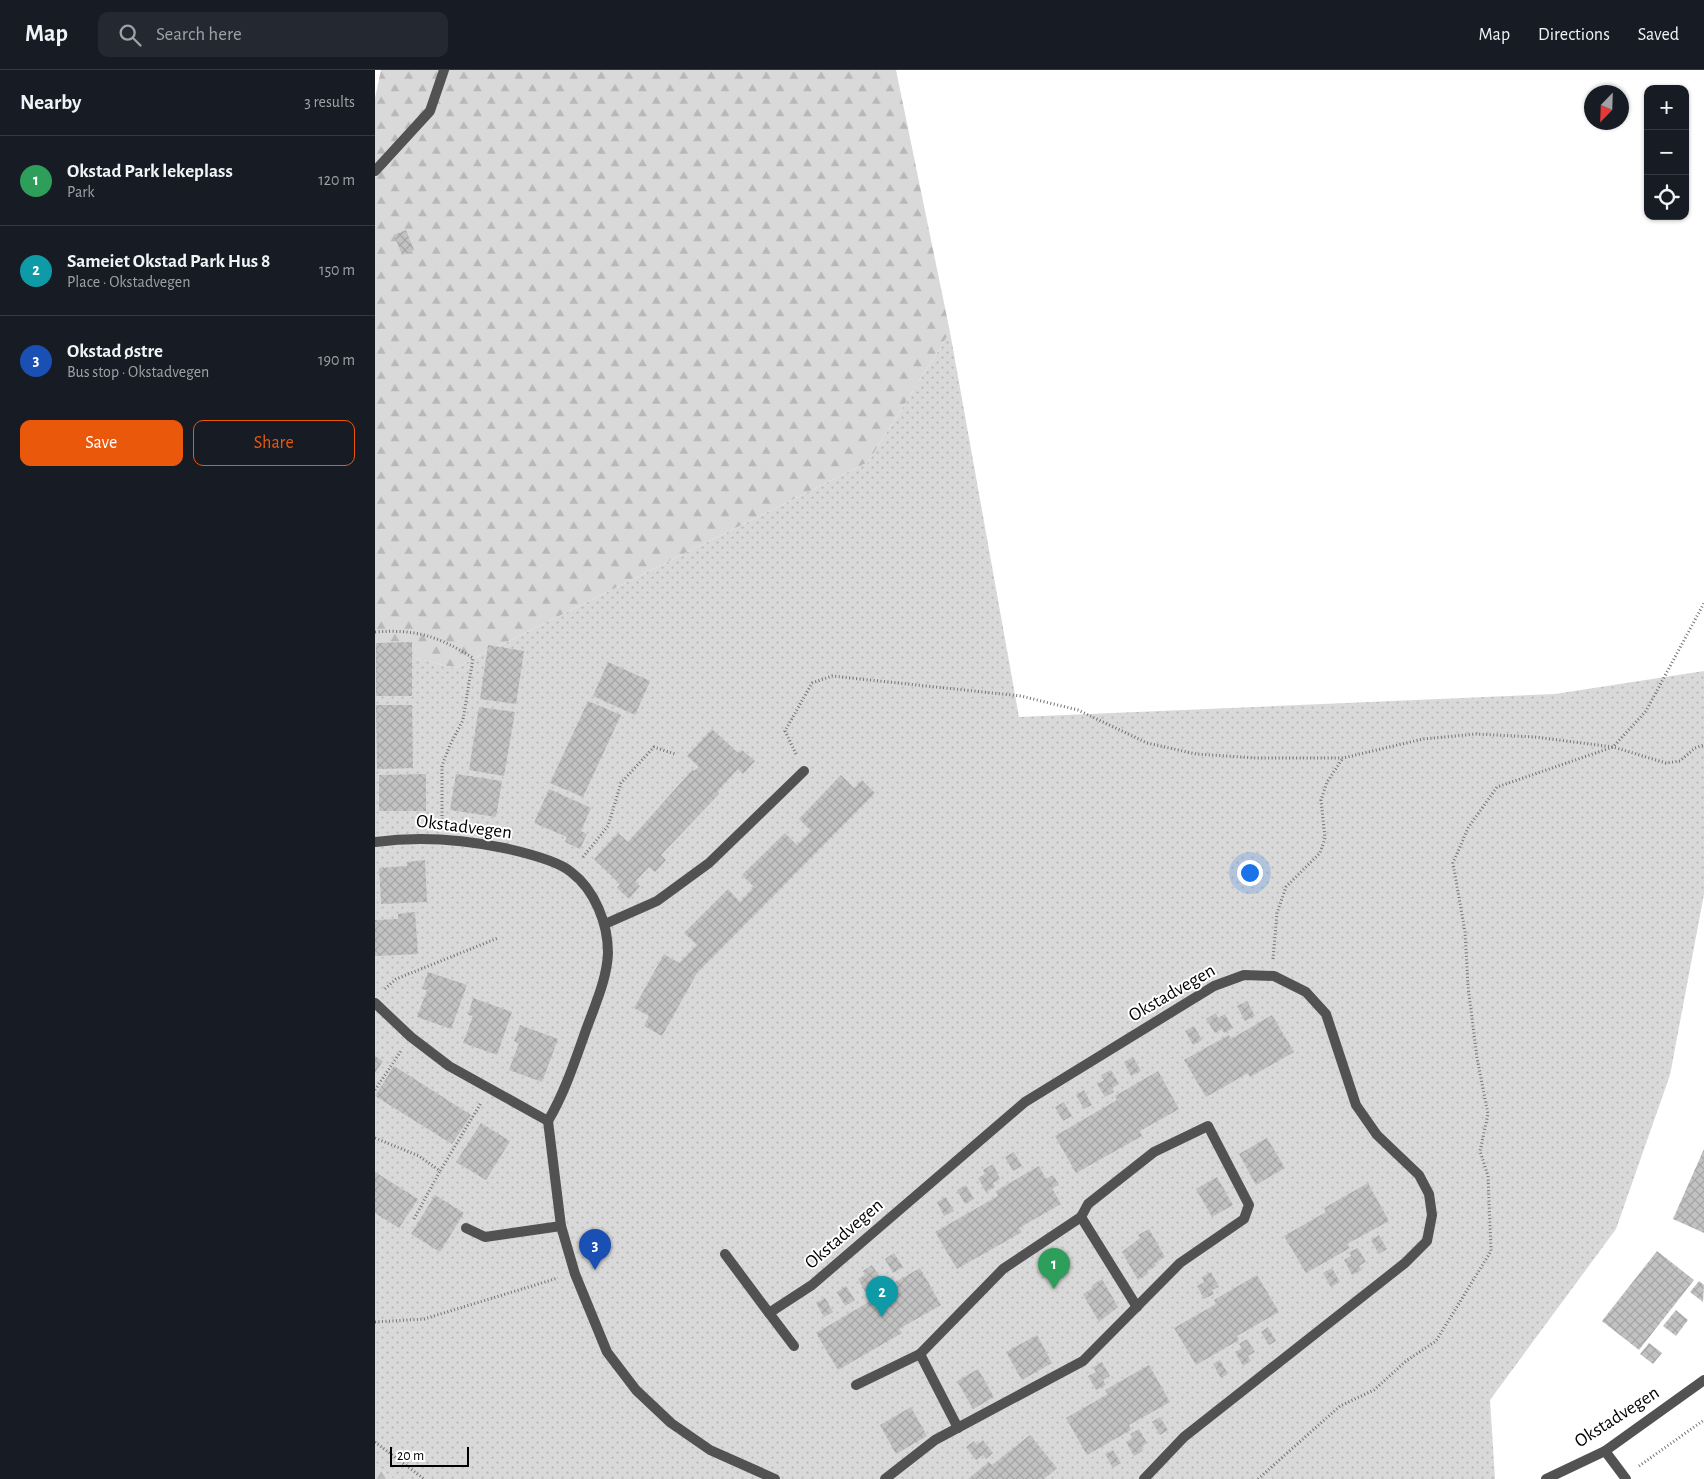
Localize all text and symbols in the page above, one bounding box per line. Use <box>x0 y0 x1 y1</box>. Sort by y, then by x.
search box <box>98 12 448 57</box>
icon: search <box>116 21 144 49</box>
text: Map <box>25 22 68 46</box>
text: Search here <box>156 25 242 44</box>
text: Map <box>1479 26 1510 44</box>
text: Directions <box>1538 26 1610 44</box>
text: Saved <box>1638 26 1679 44</box>
north arrow <box>1584 85 1629 130</box>
map controls <box>1644 85 1689 220</box>
button: + <box>1644 85 1689 130</box>
text: Nearby <box>20 92 81 113</box>
text: 3 results <box>304 94 355 110</box>
button: − <box>1644 130 1689 175</box>
text: Okstad Park lekeplass <box>67 162 233 181</box>
text: 1 <box>33 172 39 188</box>
text: 120 m <box>318 172 355 188</box>
button: locate <box>1644 175 1689 220</box>
text: Park <box>67 184 95 200</box>
text: Sameiet Okstad Park Hus 8 <box>67 252 270 271</box>
text: 2 <box>32 262 40 278</box>
text: 150 m <box>319 262 355 278</box>
text: Place · Okstadvegen <box>67 274 190 290</box>
text: Okstad østre <box>67 342 163 361</box>
text: 3 <box>33 352 39 368</box>
text: 190 m <box>318 352 355 368</box>
text: Bus stop · Okstadvegen <box>67 364 209 380</box>
button: Save <box>20 420 183 466</box>
button: Share <box>193 420 355 466</box>
street label: Okstadvegen <box>415 812 513 842</box>
your location <box>1237 860 1263 886</box>
street label: Okstadvegen <box>1125 961 1219 1025</box>
street label: Okstadvegen <box>801 1195 887 1273</box>
pin: 3 <box>579 1229 611 1270</box>
pin: 1 <box>1038 1248 1070 1289</box>
pin: 2 <box>866 1276 898 1317</box>
street label: Okstadvegen <box>1571 1383 1663 1451</box>
scale bar <box>390 1444 469 1467</box>
text: 20 m <box>397 1449 424 1463</box>

